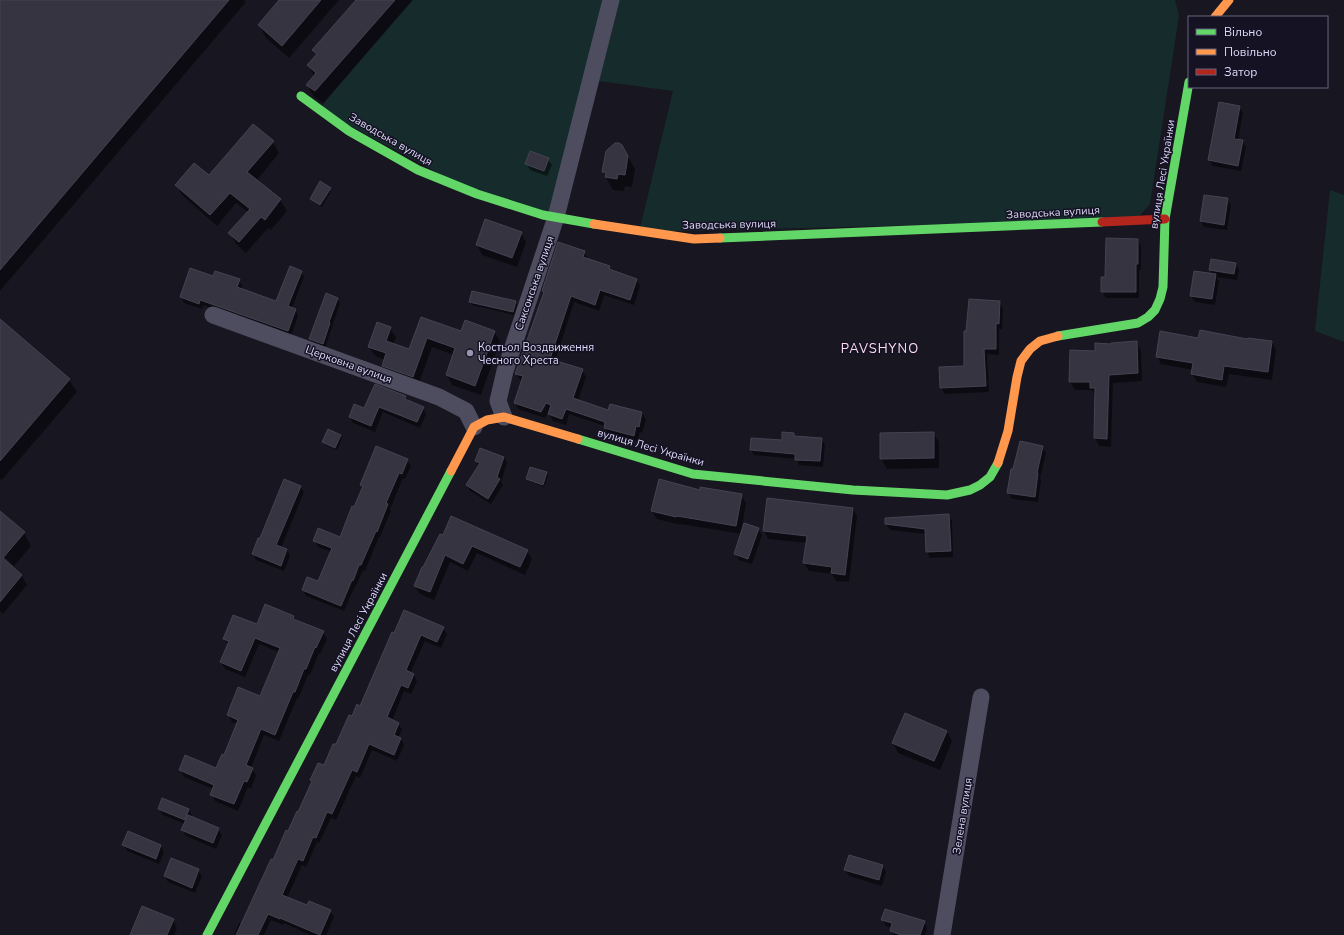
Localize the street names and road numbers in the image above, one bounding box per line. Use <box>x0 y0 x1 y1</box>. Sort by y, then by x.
street label: Заводська вулиця <box>346 109 435 169</box>
street label: вулиця Лесі Українки <box>1146 118 1179 230</box>
street label: Заводська вулиця <box>1006 203 1100 222</box>
street label: Заводська вулиця <box>682 216 776 233</box>
street label: Саксонська вулиця <box>511 234 558 333</box>
street label: Церковна вулиця <box>303 342 394 387</box>
street label: вулиця Лесі Українки <box>596 425 706 470</box>
street label: вулиця Лесі Українки <box>326 570 391 675</box>
street label: Зелена вулиця <box>949 777 976 855</box>

